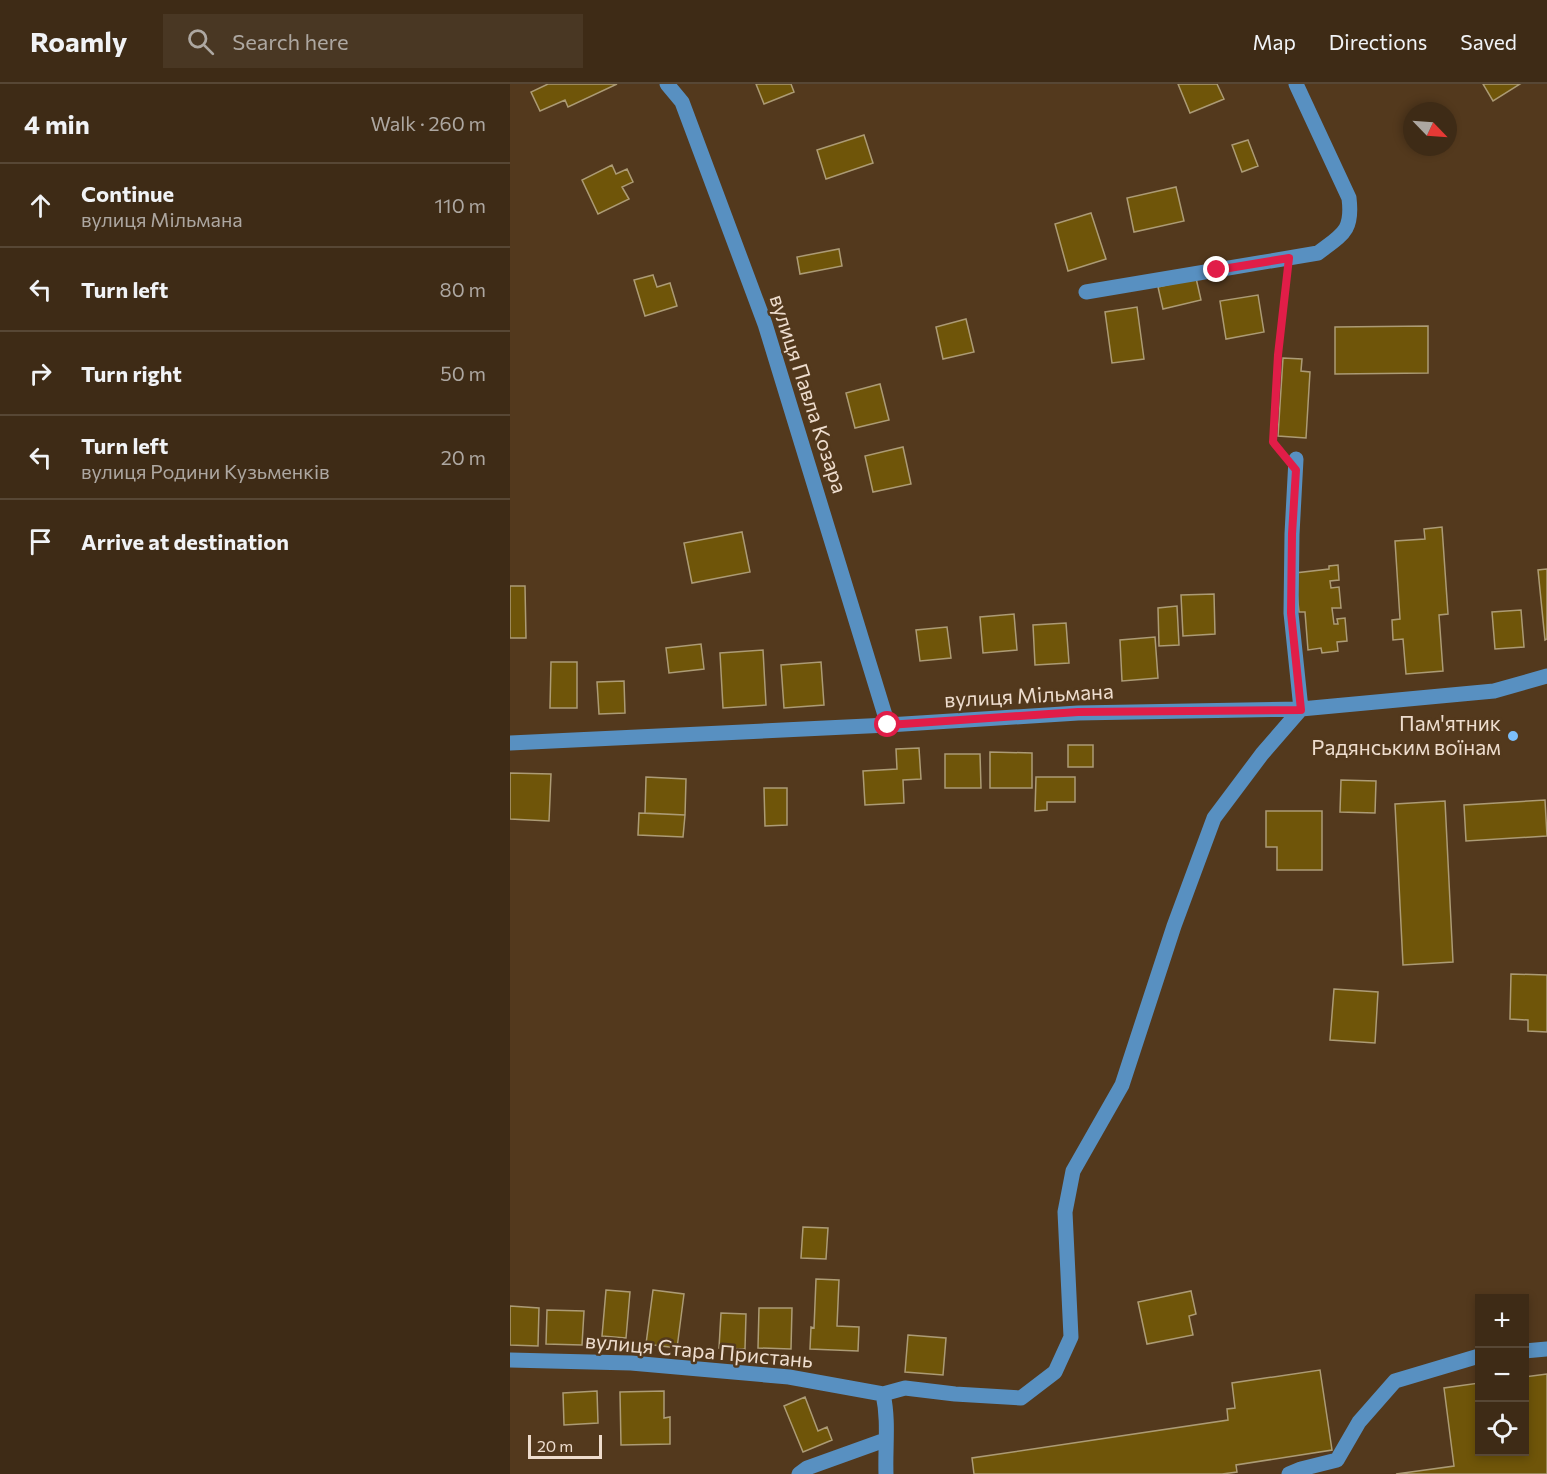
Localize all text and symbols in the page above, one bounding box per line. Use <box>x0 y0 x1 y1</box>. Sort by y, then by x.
search box <box>163 14 583 68</box>
text: Roamly <box>30 24 127 58</box>
icon: search <box>184 25 217 58</box>
text: Search here <box>232 28 349 55</box>
text: Map <box>1253 29 1296 54</box>
text: Directions <box>1329 29 1427 54</box>
text: Saved <box>1460 29 1517 54</box>
north arrow <box>1403 102 1457 156</box>
text: 4 min <box>24 108 90 139</box>
text: Walk · 260 m <box>370 111 486 135</box>
text: Continue <box>81 180 174 207</box>
icon: ahead <box>24 189 57 222</box>
text: 110 m <box>435 193 486 217</box>
text: вулиця Мільмана <box>81 207 243 231</box>
route end <box>1203 256 1229 282</box>
icon: left <box>24 273 57 306</box>
text: Turn left <box>81 276 168 303</box>
text: 80 m <box>440 277 486 301</box>
street label: вулиця Павла Козара <box>765 291 853 496</box>
icon: right <box>24 357 57 390</box>
text: Turn right <box>81 360 182 387</box>
text: 50 m <box>440 361 486 385</box>
text: Turn left <box>81 432 168 459</box>
icon: left <box>24 441 57 474</box>
text: 20 m <box>441 445 486 469</box>
text: вулиця Родини Кузьменків <box>81 459 330 483</box>
icon: arrive <box>24 525 57 558</box>
text: Arrive at destination <box>81 528 289 555</box>
street label: вулиця Мільмана <box>943 678 1114 711</box>
place label: Пам'ятник Радянським воїнам <box>1311 710 1501 759</box>
route start <box>874 711 900 737</box>
marker: Пам'ятник Радянським воїнам <box>1506 729 1520 743</box>
map controls <box>1475 1294 1529 1456</box>
button: + <box>1475 1294 1529 1348</box>
street label: вулиця Стара Пристань <box>584 1327 814 1372</box>
button: − <box>1475 1348 1529 1402</box>
button: locate <box>1475 1402 1529 1456</box>
scale bar <box>528 1432 602 1460</box>
text: 20 m <box>537 1436 573 1455</box>

